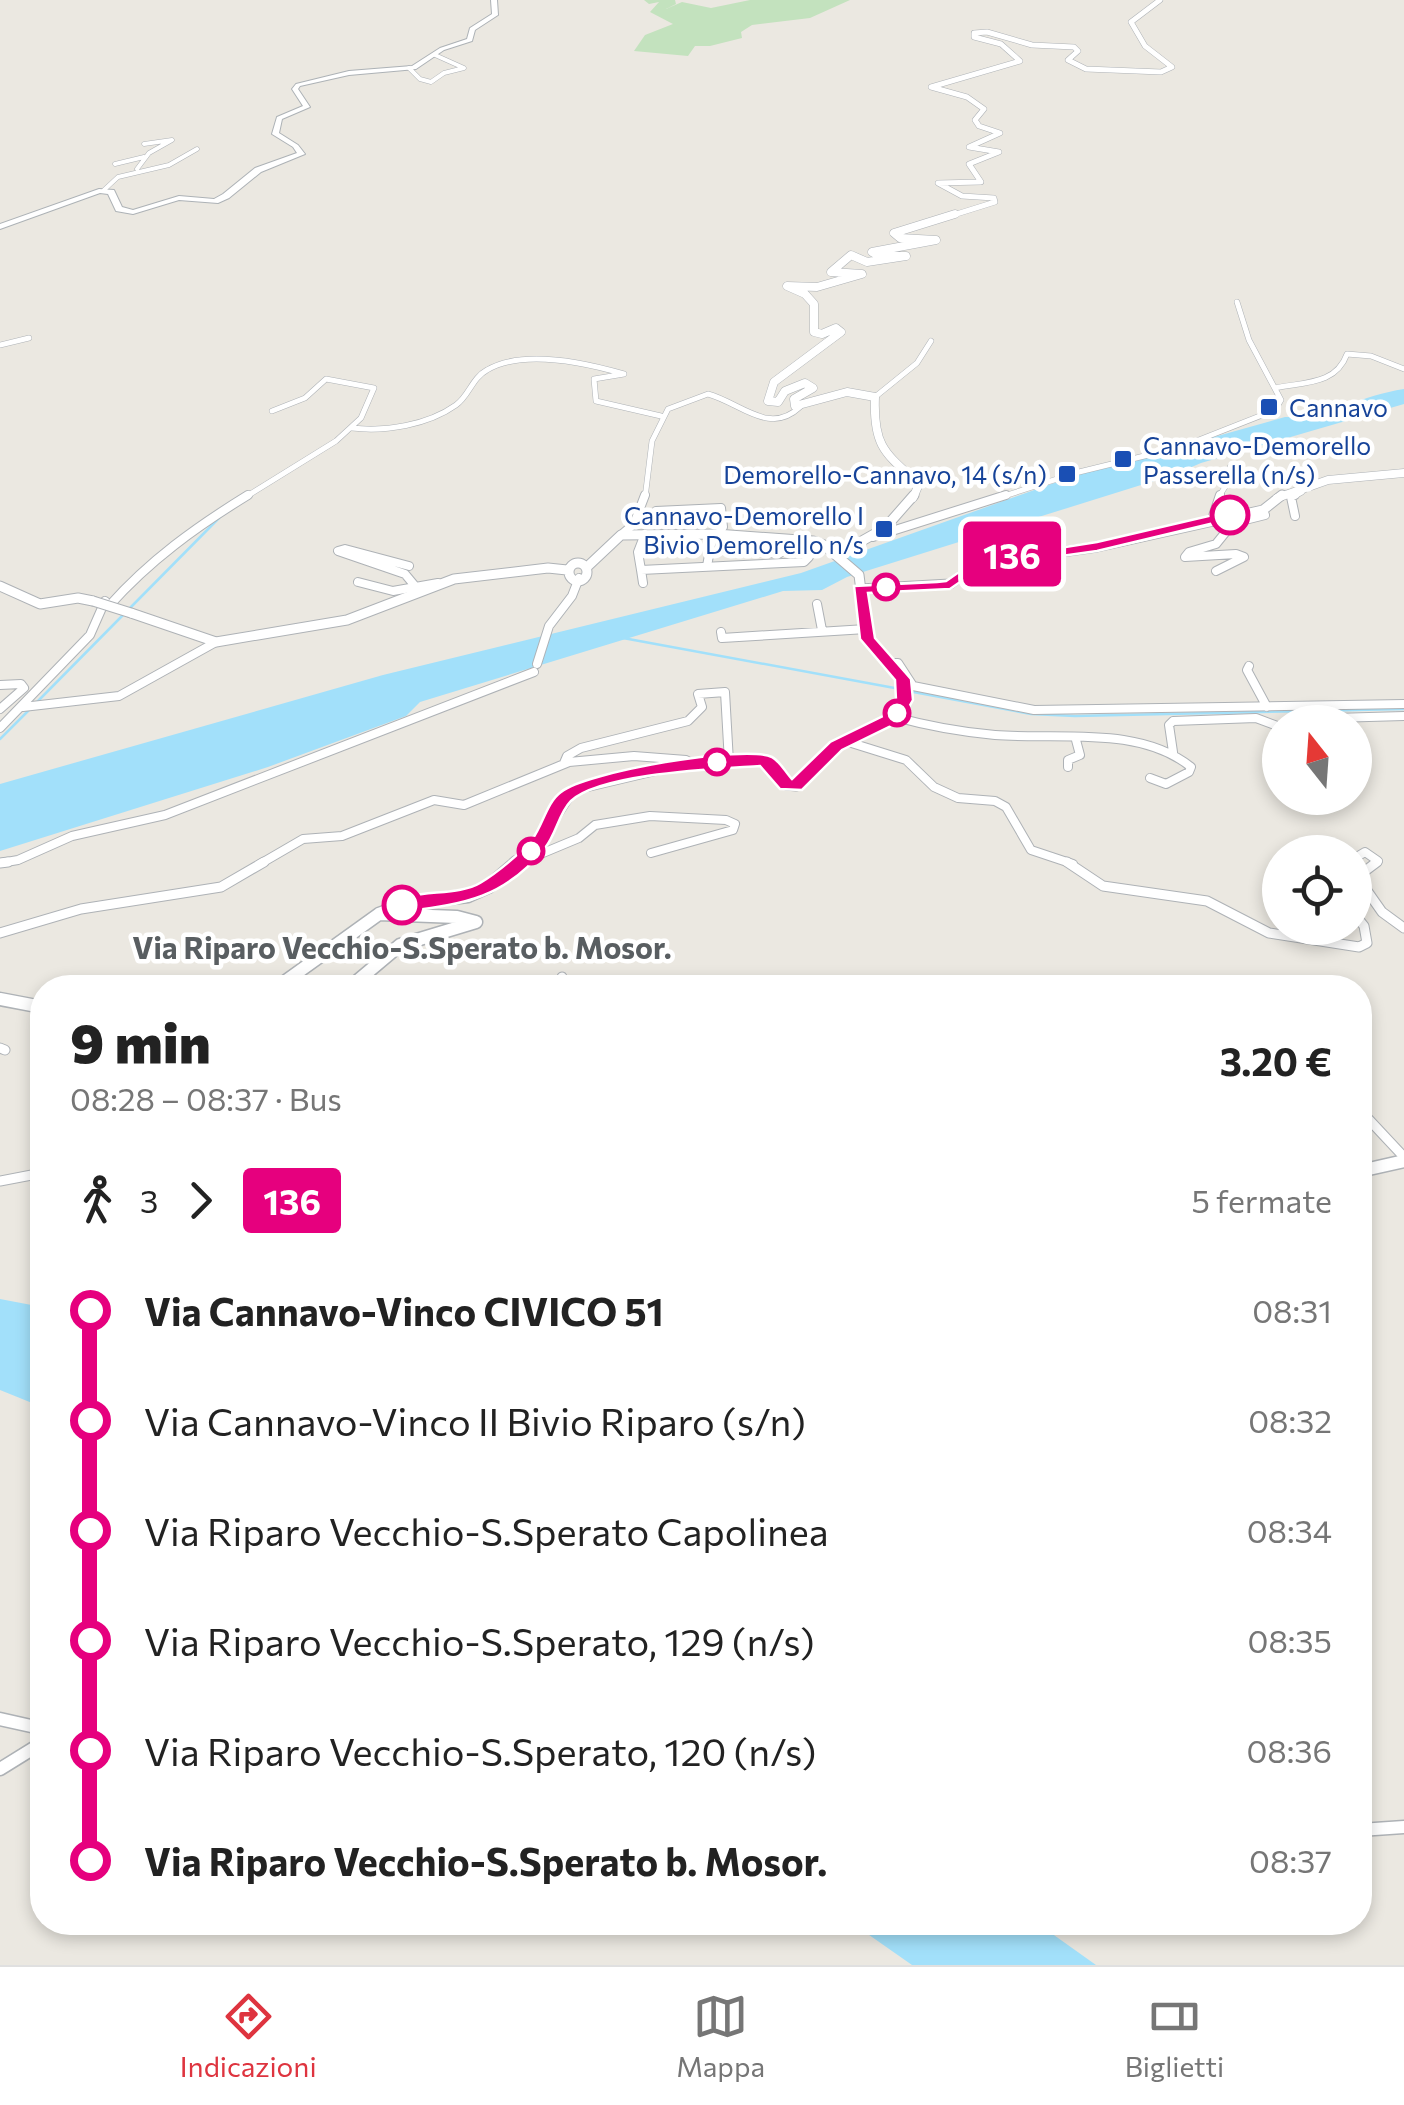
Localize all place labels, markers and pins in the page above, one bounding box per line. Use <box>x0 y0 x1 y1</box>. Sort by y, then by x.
place label: Cannavo <box>1289 392 1388 422</box>
marker: Cannavo <box>1258 396 1280 418</box>
place label: Cannavo-Demorello Passerella (n/s) <box>1143 430 1371 489</box>
marker: Cannavo-Demorello Passerella (n/s) <box>1112 448 1134 470</box>
place label: Demorello-Cannavo, 14 (s/n) <box>723 459 1047 489</box>
marker: Demorello-Cannavo, 14 (s/n) <box>1056 463 1078 485</box>
unlabelled marker <box>1211 496 1249 534</box>
place label: Cannavo-Demorello I Bivio Demorello n/s <box>624 500 864 559</box>
marker: Cannavo-Demorello I Bivio Demorello n/s <box>873 518 895 540</box>
unlabelled marker <box>873 574 899 600</box>
unlabelled marker <box>884 700 910 726</box>
unlabelled marker <box>704 749 730 775</box>
unlabelled marker <box>518 838 544 864</box>
marker: Via Riparo Vecchio-S.Sperato b. Mosor. <box>383 886 421 924</box>
place label: Via Riparo Vecchio-S.Sperato b. Mosor. <box>132 928 672 965</box>

